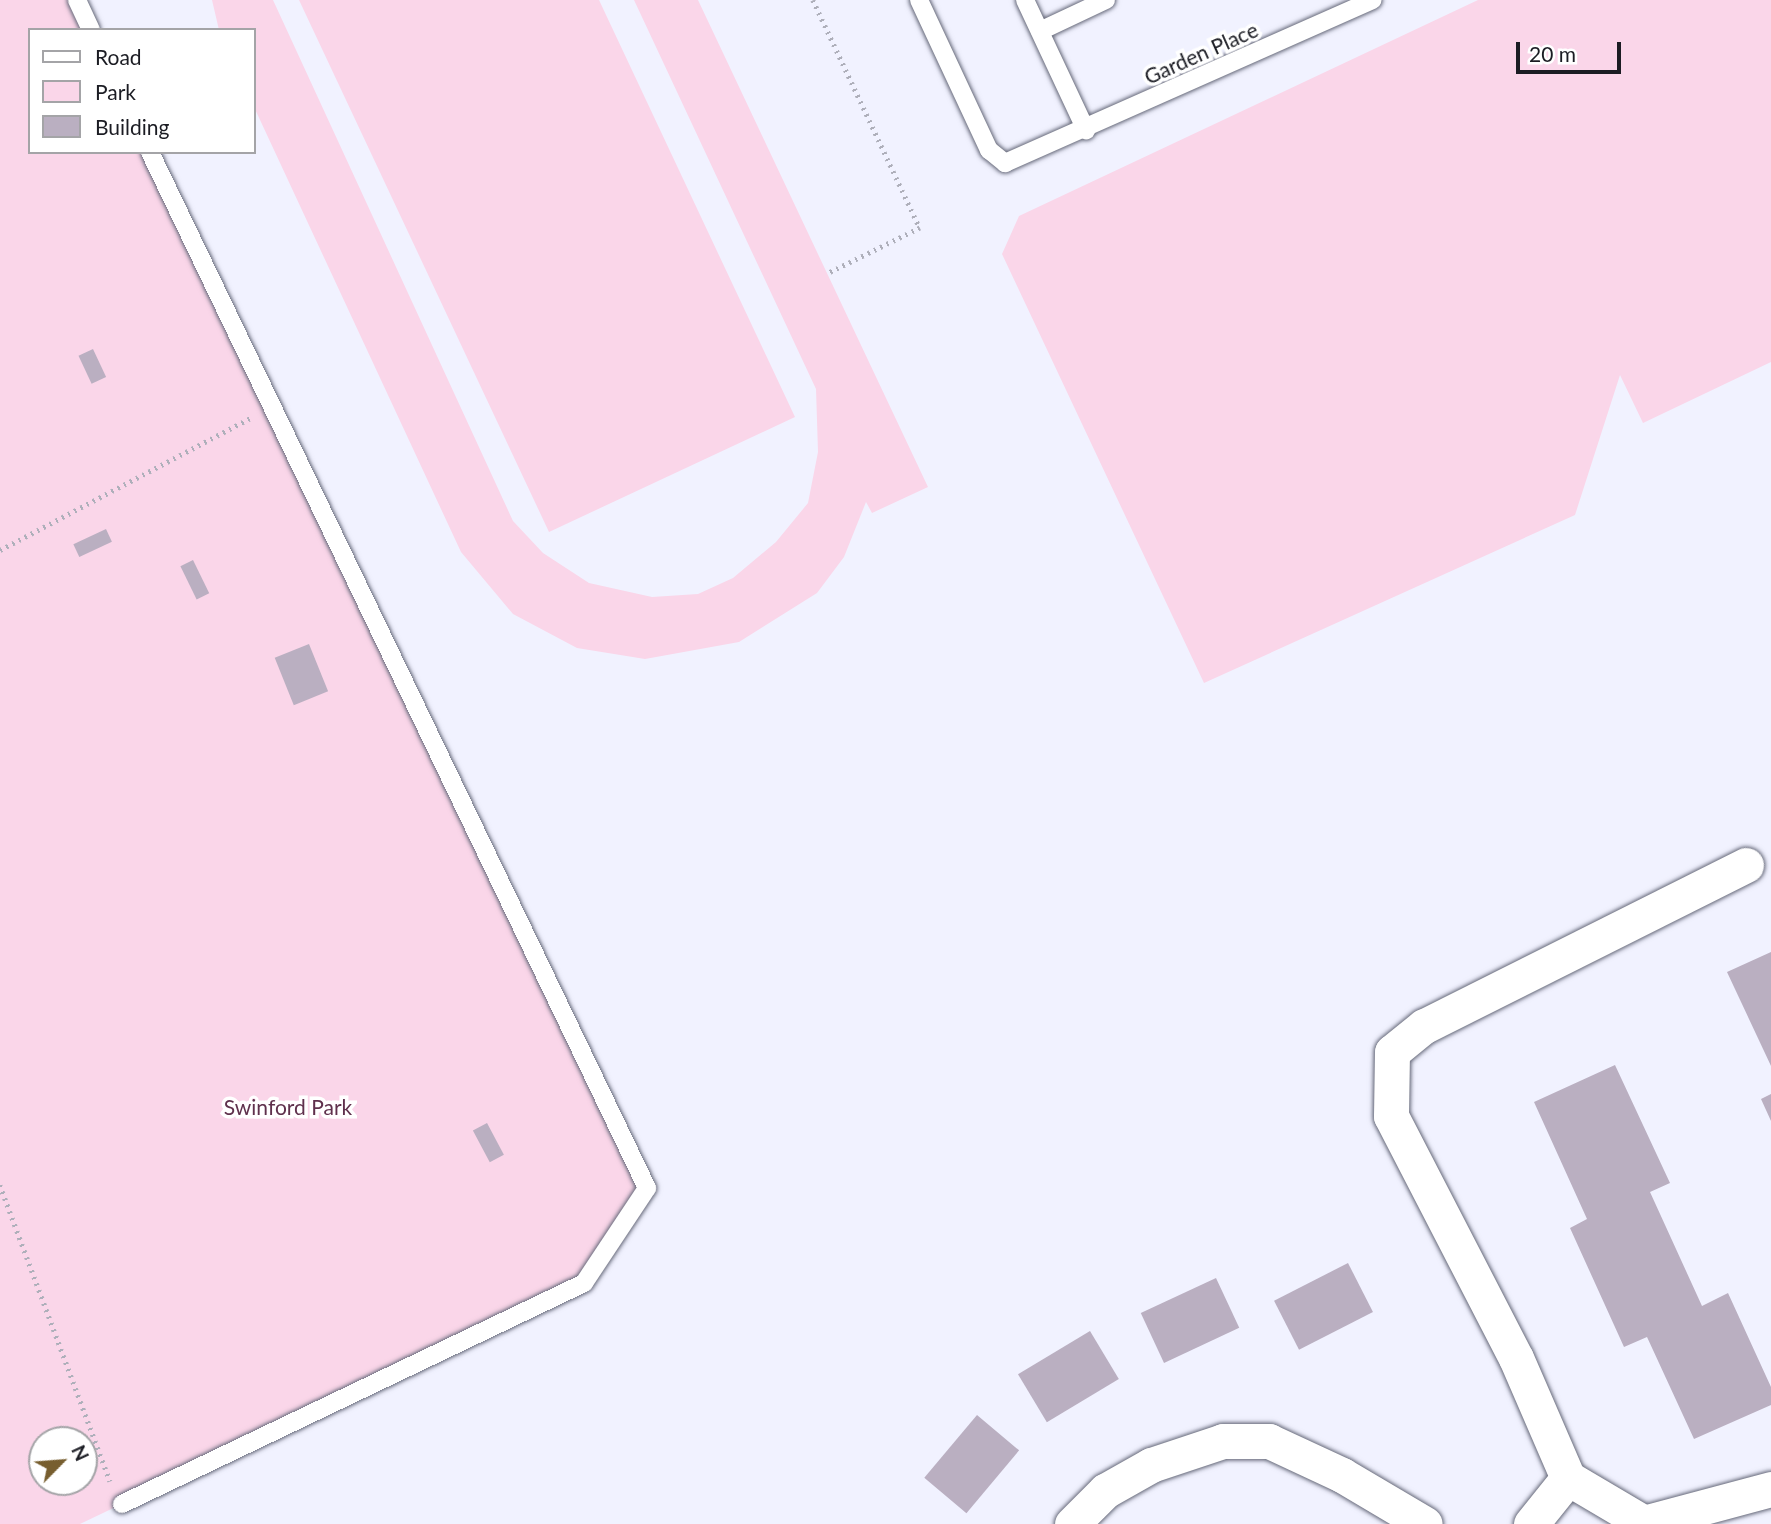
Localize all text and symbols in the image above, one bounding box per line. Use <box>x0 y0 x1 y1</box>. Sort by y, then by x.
street label: Garden Place <box>1140 17 1262 89</box>
legend <box>28 28 256 154</box>
scale bar <box>1519 28 1624 72</box>
text: 20 m <box>1529 41 1576 66</box>
text: Road <box>95 44 142 69</box>
text: Park <box>95 79 136 104</box>
text: Building <box>95 114 170 139</box>
park label: Swinford Park <box>224 1094 352 1120</box>
north arrow <box>28 1426 98 1496</box>
text: N <box>67 1441 94 1464</box>

